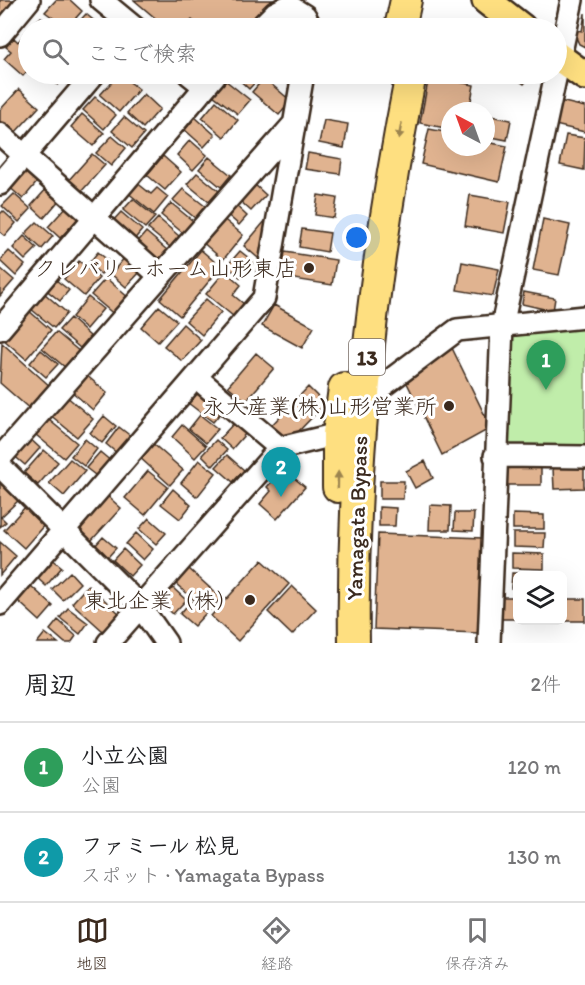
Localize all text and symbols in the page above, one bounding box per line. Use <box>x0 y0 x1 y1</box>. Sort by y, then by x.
search box <box>18 18 567 84</box>
icon: search <box>39 35 72 68</box>
text: ここで検索 <box>87 40 197 67</box>
north arrow <box>441 102 495 156</box>
one-way arrow <box>395 122 404 141</box>
your location <box>342 223 371 252</box>
place label: クレバリーホーム山形東店 <box>34 255 297 282</box>
marker: クレバリーホーム山形東店 <box>302 261 316 275</box>
road number: 13 <box>349 339 385 375</box>
pin: 1 <box>526 340 566 390</box>
place label: 永大産業(株)山形営業所 <box>203 393 437 420</box>
marker: 永大産業(株)山形営業所 <box>442 399 456 413</box>
street label: Yamagata Bypass <box>341 435 373 601</box>
pin: 2 <box>262 448 300 497</box>
one-way arrow <box>333 470 343 489</box>
map controls <box>513 571 567 625</box>
button: layers <box>513 571 567 625</box>
place label: 東北企業（株） <box>84 587 238 614</box>
marker: 東北企業（株） <box>243 593 257 607</box>
text: 周辺 <box>24 669 76 701</box>
text: 2件 <box>530 672 561 696</box>
text: 小立公園 <box>81 742 169 769</box>
text: 1 <box>39 755 48 779</box>
text: 120 m <box>508 755 561 779</box>
text: 公園 <box>81 773 121 797</box>
text: ファミール 松見 <box>81 832 239 859</box>
text: 2 <box>38 845 49 869</box>
text: 130 m <box>507 845 561 869</box>
text: スポット · Yamagata Bypass <box>81 863 325 887</box>
tab: 地図 <box>76 914 109 974</box>
tab: 経路 <box>260 914 293 974</box>
tab: 保存済み <box>445 914 509 974</box>

